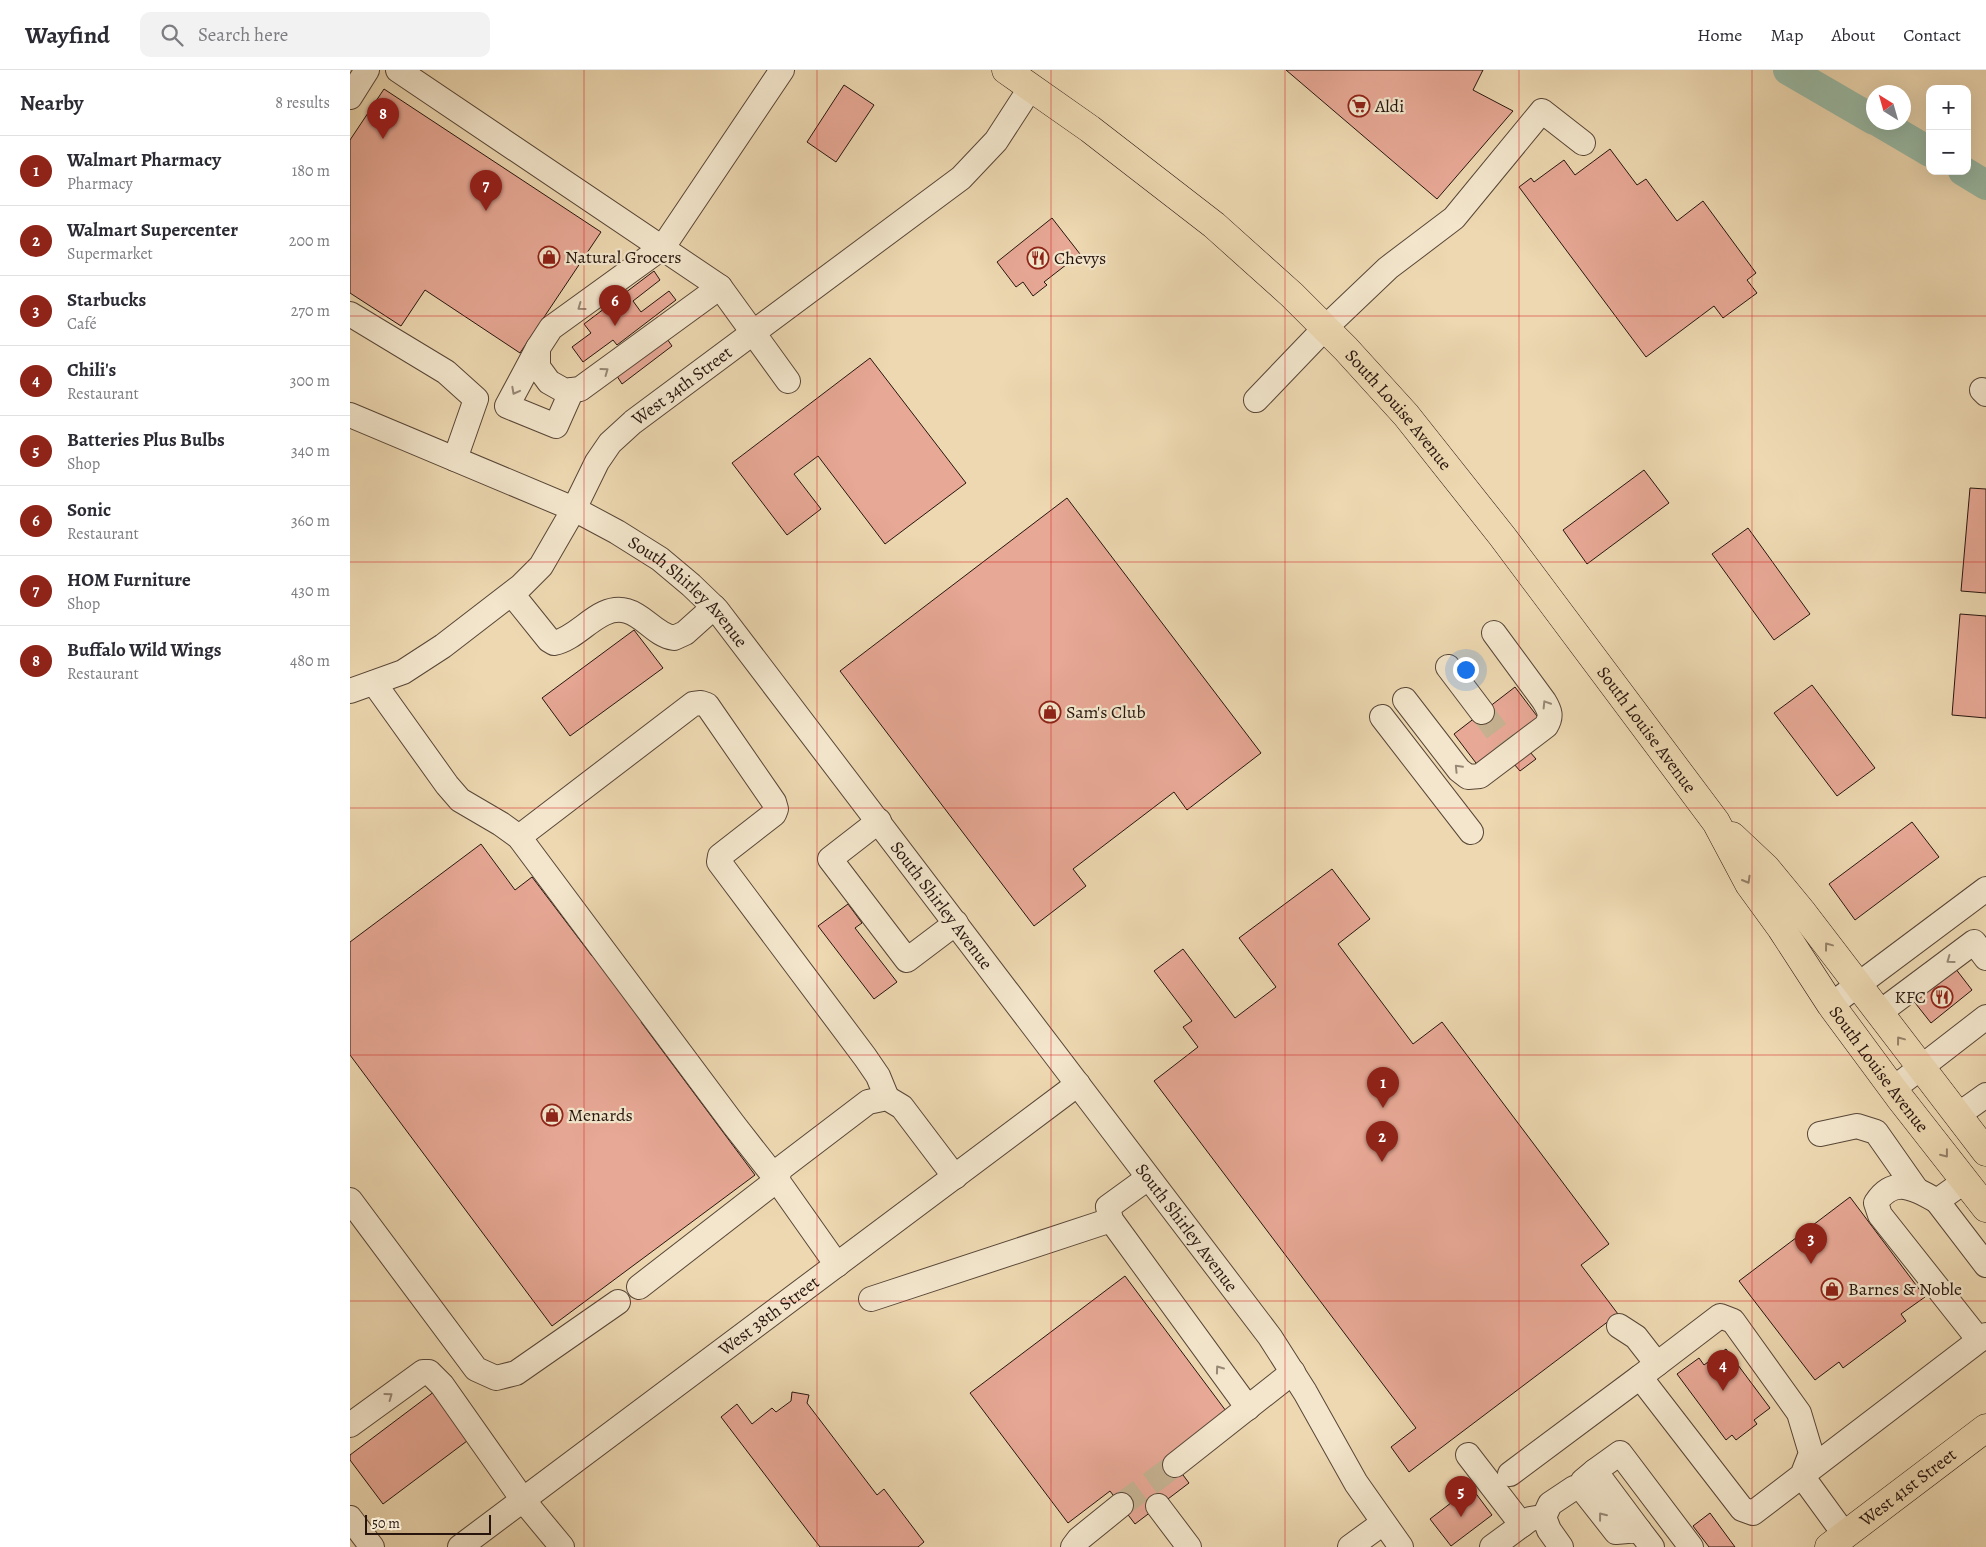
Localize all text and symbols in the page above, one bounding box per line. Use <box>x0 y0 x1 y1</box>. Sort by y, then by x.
search box <box>140 12 490 57</box>
text: Wayfind <box>25 19 110 51</box>
icon: search <box>158 21 186 49</box>
text: Search here <box>198 22 288 48</box>
text: Home <box>1697 23 1742 47</box>
text: Map <box>1770 23 1803 47</box>
text: About <box>1831 23 1875 47</box>
text: Contact <box>1903 23 1961 47</box>
north arrow <box>1866 85 1911 130</box>
map controls <box>1926 85 1971 175</box>
button: + <box>1926 85 1971 130</box>
text: Nearby <box>20 89 83 117</box>
text: 8 results <box>275 92 330 114</box>
supermarket icon: Aldi <box>1347 94 1371 118</box>
place label: Aldi <box>1374 94 1404 118</box>
pin: 8 <box>367 98 399 139</box>
button: − <box>1926 130 1971 175</box>
text: Walmart Pharmacy <box>67 147 221 173</box>
text: 1 <box>33 160 39 182</box>
text: 180 m <box>292 160 330 182</box>
pin: 7 <box>470 170 502 211</box>
text: Pharmacy <box>67 173 133 195</box>
text: Walmart Supercenter <box>67 217 238 243</box>
text: 2 <box>32 230 40 252</box>
text: 200 m <box>289 230 330 252</box>
text: Supermarket <box>67 243 153 265</box>
shop icon: Natural Grocers <box>537 245 561 269</box>
place label: Natural Grocers <box>565 245 682 269</box>
restaurant icon: Chevys <box>1026 246 1050 270</box>
place label: Chevys <box>1054 246 1106 270</box>
pin: 6 <box>599 285 631 326</box>
text: Starbucks <box>67 287 146 313</box>
text: 3 <box>33 300 39 322</box>
text: 270 m <box>291 300 330 322</box>
one-way arrow <box>578 301 587 309</box>
text: Café <box>67 313 97 335</box>
street label: West 34th Street <box>626 340 737 431</box>
street label: South Louise Avenue <box>1340 344 1457 475</box>
text: Chili's <box>67 357 116 383</box>
one-way arrow <box>599 368 609 377</box>
text: 4 <box>32 370 40 392</box>
text: 300 m <box>290 370 330 392</box>
text: Restaurant <box>67 383 139 405</box>
one-way arrow <box>511 386 521 395</box>
text: Batteries Plus Bulbs <box>67 427 225 453</box>
text: 5 <box>33 440 39 462</box>
text: 340 m <box>291 440 330 462</box>
text: Shop <box>67 453 100 475</box>
text: Sonic <box>67 497 111 523</box>
text: 6 <box>32 510 40 532</box>
text: 360 m <box>291 510 330 532</box>
text: Restaurant <box>67 523 139 545</box>
street label: South Shirley Avenue <box>624 530 753 652</box>
text: HOM Furniture <box>67 567 191 593</box>
text: 7 <box>33 580 39 602</box>
text: 430 m <box>291 580 330 602</box>
text: Shop <box>67 593 100 615</box>
text: Buffalo Wild Wings <box>67 637 222 663</box>
text: 8 <box>32 650 40 672</box>
text: 480 m <box>290 650 330 672</box>
your location <box>1453 657 1479 683</box>
street label: South Louise Avenue <box>1591 661 1702 798</box>
text: Restaurant <box>67 663 139 685</box>
shop icon: Sam's Club <box>1038 700 1062 724</box>
place label: Sam's Club <box>1066 700 1146 724</box>
one-way arrow <box>1542 701 1552 710</box>
one-way arrow <box>1455 765 1464 774</box>
street label: South Shirley Avenue <box>885 836 998 975</box>
one-way arrow <box>1741 874 1751 883</box>
one-way arrow <box>1826 943 1834 952</box>
one-way arrow <box>1946 954 1956 963</box>
place label: KFC <box>1894 985 1926 1009</box>
restaurant icon: KFC <box>1930 985 1954 1009</box>
street label: South Louise Avenue <box>1824 1001 1934 1137</box>
one-way arrow <box>1897 1037 1905 1046</box>
pin: 1 <box>1367 1067 1399 1108</box>
shop icon: Menards <box>540 1103 564 1127</box>
place label: Menards <box>568 1103 633 1127</box>
pin: 2 <box>1366 1121 1398 1162</box>
one-way arrow <box>1939 1149 1948 1158</box>
street label: South Shirley Avenue <box>1130 1158 1244 1297</box>
pin: 3 <box>1795 1223 1827 1264</box>
street label: West 38th Street <box>713 1270 824 1362</box>
shop icon: Barnes & Noble <box>1820 1277 1844 1301</box>
place label: Barnes & Noble <box>1848 1277 1962 1301</box>
pin: 4 <box>1707 1350 1739 1391</box>
one-way arrow <box>1216 1365 1225 1374</box>
one-way arrow <box>384 1393 393 1402</box>
street label: West 41st Street <box>1854 1443 1961 1532</box>
pin: 5 <box>1445 1476 1477 1517</box>
scale bar <box>365 1512 491 1535</box>
one-way arrow <box>1599 1512 1608 1522</box>
text: 50 m <box>372 1514 400 1533</box>

